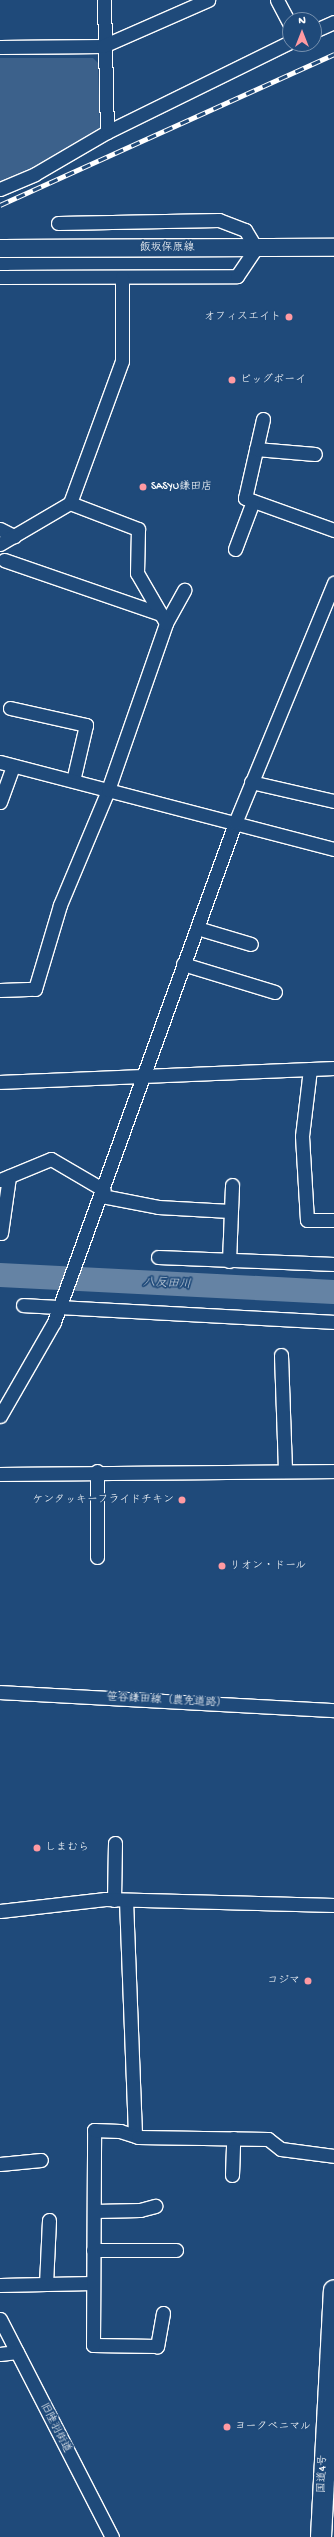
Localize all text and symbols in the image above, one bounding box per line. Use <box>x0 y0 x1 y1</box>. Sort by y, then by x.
north arrow <box>282 12 322 52</box>
text: N <box>298 15 306 27</box>
street label: 飯坂保原線 <box>140 241 194 255</box>
place label: オフィスエイト <box>204 310 281 324</box>
marker: オフィスエイト <box>284 312 294 322</box>
place label: ビッグボーイ <box>240 373 306 387</box>
marker: ビッグボーイ <box>227 375 237 385</box>
place label: SASYU鎌田店 <box>151 480 212 494</box>
marker: SASYU鎌田店 <box>138 482 148 492</box>
water label: 八反田川 <box>143 1277 191 1293</box>
place label: ケンタッキーフライドチキン <box>31 1493 174 1507</box>
marker: ケンタッキーフライドチキン <box>177 1495 187 1505</box>
place label: リオン・ドール <box>230 1559 307 1573</box>
marker: リオン・ドール <box>217 1561 227 1571</box>
street label: 笹谷鎌田線（農免道路） <box>106 1691 228 1711</box>
place label: しまむら <box>45 1841 89 1855</box>
marker: しまむら <box>32 1843 42 1853</box>
place label: コジマ <box>267 1974 300 1988</box>
marker: コジマ <box>303 1976 313 1986</box>
street label: 旧陸羽街道 <box>37 2401 73 2455</box>
place label: ヨークベニマル <box>235 2420 311 2434</box>
marker: ヨークベニマル <box>222 2422 232 2432</box>
street label: 国道4号 <box>316 2455 330 2493</box>

